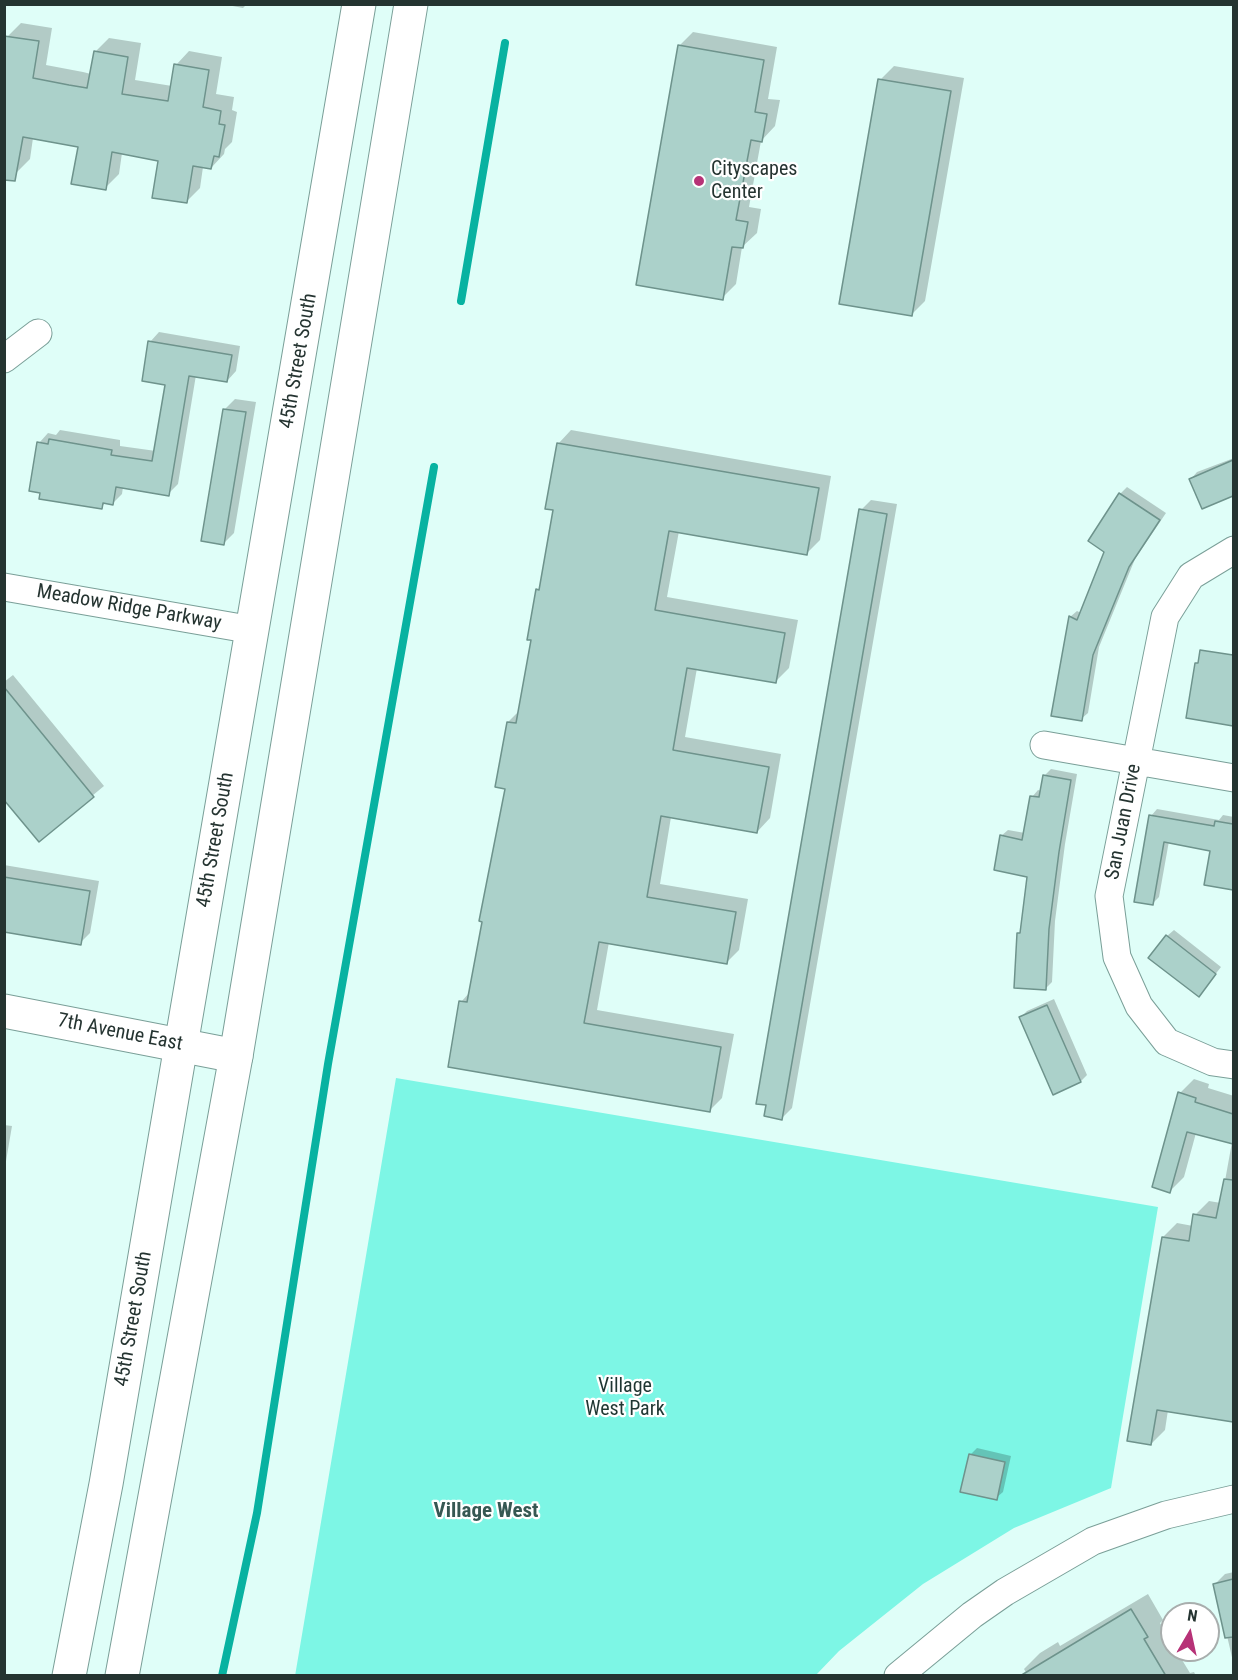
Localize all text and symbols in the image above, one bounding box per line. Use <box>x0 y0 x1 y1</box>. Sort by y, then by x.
place label: Cityscapes Center <box>711 158 797 205</box>
marker: Cityscapes Center <box>692 174 706 188</box>
street label: 45th Street South <box>275 291 323 431</box>
street label: Meadow Ridge Parkway <box>35 580 223 636</box>
street label: San Juan Drive <box>1101 762 1147 882</box>
street label: 45th Street South <box>192 770 240 910</box>
street label: 7th Avenue East <box>55 1009 185 1057</box>
street label: 45th Street South <box>110 1249 158 1389</box>
park label: Village West Park <box>585 1375 665 1422</box>
district label: Village West <box>434 1499 538 1525</box>
north arrow <box>1160 1602 1220 1662</box>
text: N <box>1186 1606 1199 1626</box>

